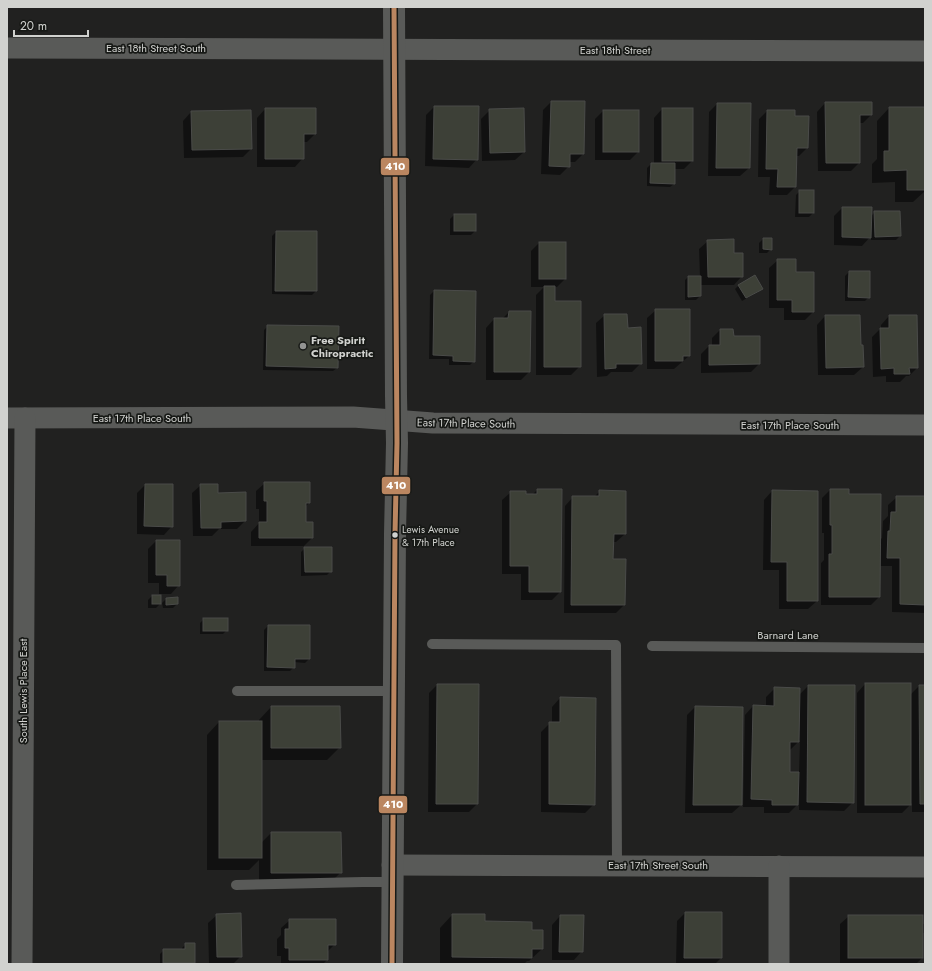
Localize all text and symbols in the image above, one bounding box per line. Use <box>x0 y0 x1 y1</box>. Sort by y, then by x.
scale bar <box>14 12 88 38</box>
text: 20 m <box>20 17 47 35</box>
street label: East 18th Street South <box>106 40 206 56</box>
street label: East 18th Street <box>580 42 651 58</box>
line badge: 410 <box>380 157 410 176</box>
text: 410 <box>385 158 405 174</box>
place label: Free Spirit Chiropractic <box>311 332 374 361</box>
marker: Free Spirit Chiropractic <box>298 341 308 351</box>
street label: East 17th Place South <box>93 410 191 426</box>
street label: East 17th Place South <box>417 414 515 432</box>
street label: East 17th Place South <box>741 417 839 433</box>
line badge: 410 <box>381 476 411 495</box>
text: 410 <box>386 477 406 493</box>
place label: Lewis Avenue & 17th Place <box>402 522 459 550</box>
marker: Lewis Avenue & 17th Place <box>390 530 400 540</box>
street label: Barnard Lane <box>757 627 819 643</box>
street label: South Lewis Place East <box>15 638 31 743</box>
line badge: 410 <box>378 795 408 814</box>
text: 410 <box>383 796 403 812</box>
street label: East 17th Street South <box>608 857 708 873</box>

